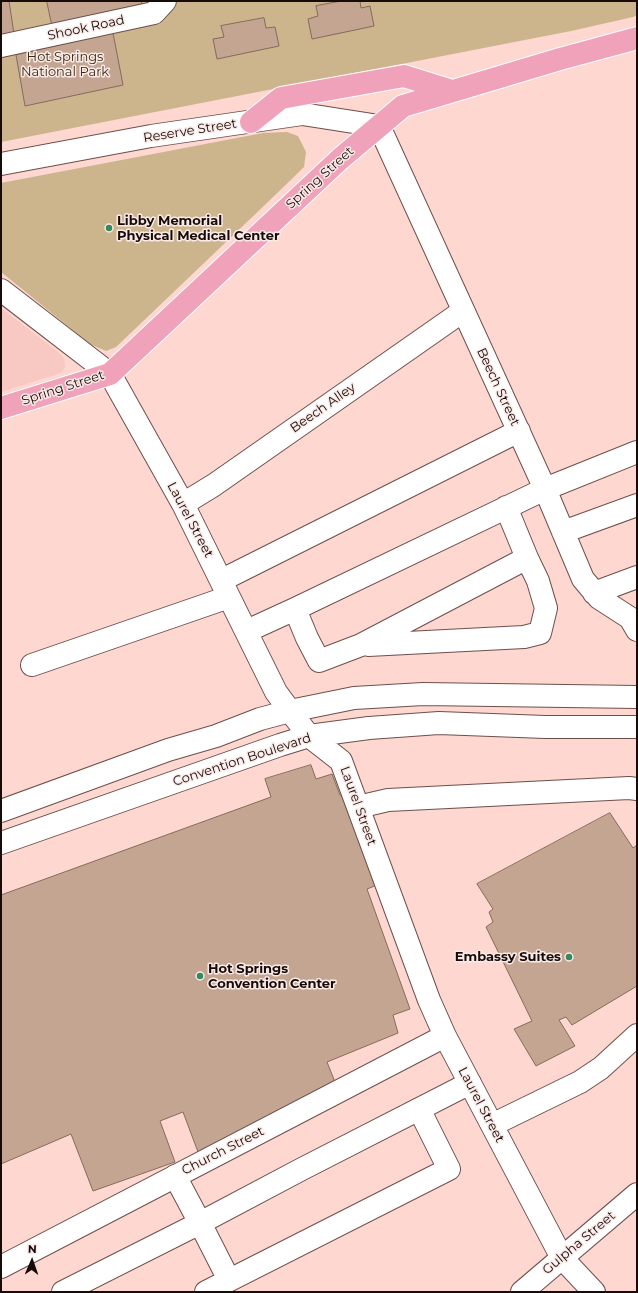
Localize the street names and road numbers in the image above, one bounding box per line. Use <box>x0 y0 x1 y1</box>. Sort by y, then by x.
street label: Shook Road <box>46 12 126 44</box>
street label: Reserve Street <box>142 116 238 146</box>
street label: Spring Street <box>283 143 357 213</box>
street label: Beech Street <box>473 346 523 428</box>
street label: Spring Street <box>20 367 106 409</box>
street label: Beech Alley <box>287 380 359 436</box>
street label: Laurel Street <box>164 480 216 560</box>
street label: Convention Boulevard <box>171 730 313 790</box>
street label: Laurel Street <box>336 764 380 848</box>
street label: Laurel Street <box>455 1065 507 1145</box>
street label: Church Street <box>179 1124 267 1178</box>
street label: Gulpha Street <box>539 1208 619 1278</box>

